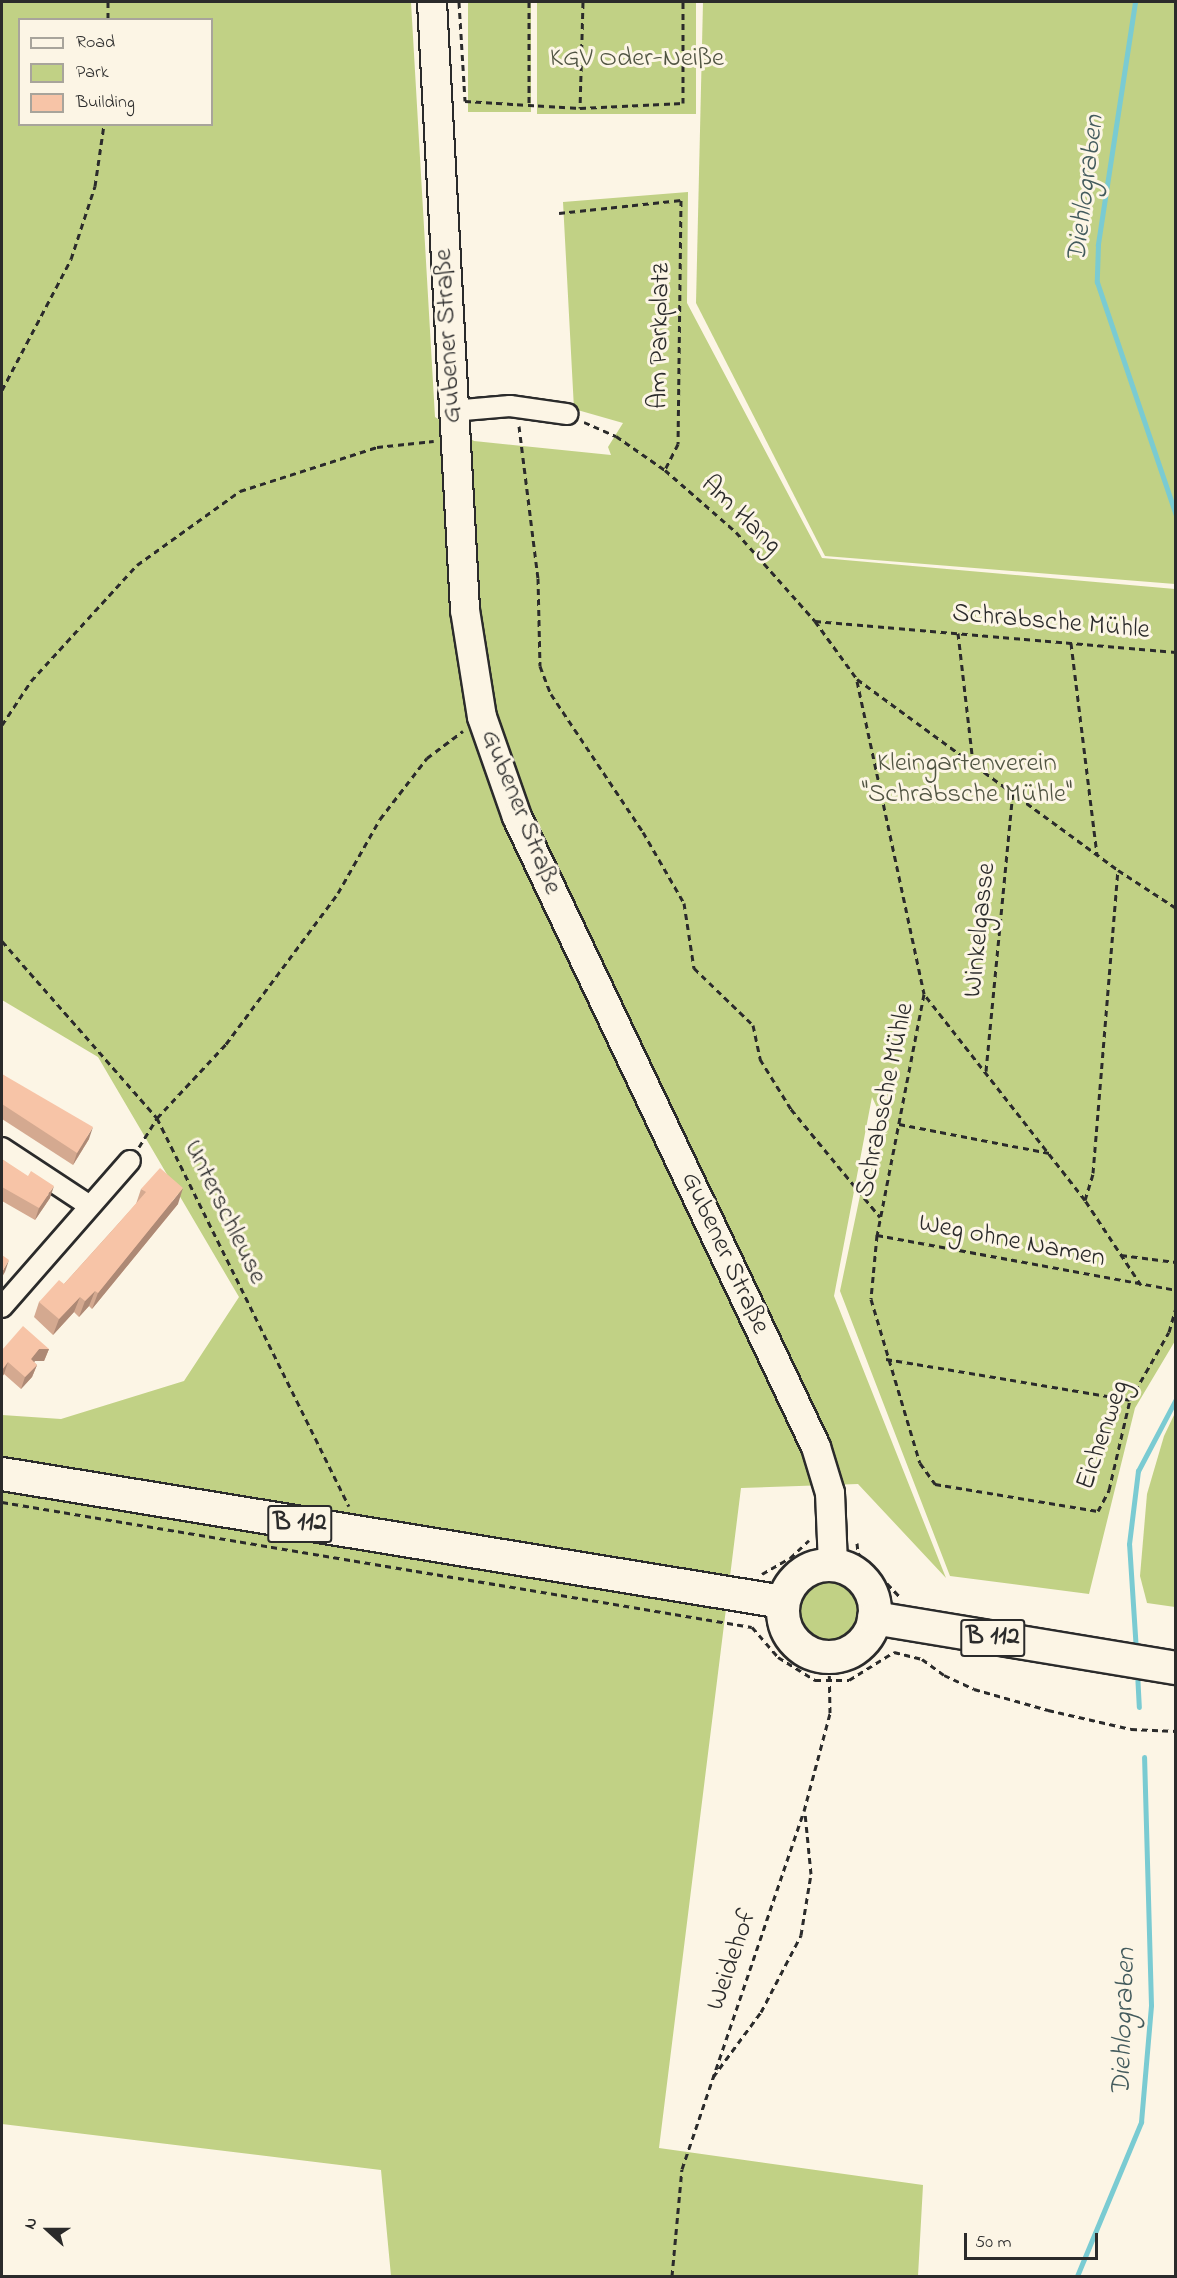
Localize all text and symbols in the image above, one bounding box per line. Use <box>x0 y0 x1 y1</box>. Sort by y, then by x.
legend <box>18 18 213 126</box>
text: Road <box>76 30 115 56</box>
park label: KGV Oder-Neiße <box>550 43 724 75</box>
text: Park <box>76 60 109 86</box>
text: Building <box>76 90 135 116</box>
water label: Diehlograben <box>1061 113 1113 265</box>
street label: Gubener Straße <box>427 248 469 424</box>
street label: Am Parkplatz <box>643 262 677 410</box>
street label: Am Hang <box>694 469 788 561</box>
street label: Schrabsche Mühle <box>951 597 1151 647</box>
street label: Gubener Straße <box>473 725 569 899</box>
park label: Kleingartenverein "Schrabsche Mühle" <box>862 747 1072 810</box>
street label: Winkelgasse <box>957 861 1003 999</box>
street label: Schrabsche Mühle <box>849 1000 921 1200</box>
street label: Unterschleuse <box>176 1135 274 1289</box>
street label: Gubener Straße <box>673 1167 777 1339</box>
street label: Weg ohne Namen <box>916 1207 1108 1275</box>
street label: Eichenweg <box>1069 1376 1137 1494</box>
road number: B 112 <box>267 1501 333 1547</box>
road number: B 112 <box>960 1615 1026 1661</box>
street label: Weidehof <box>700 1905 764 2015</box>
water label: Diehlograben <box>1106 1947 1144 2097</box>
north arrow <box>18 2200 78 2260</box>
text: N <box>18 2214 44 2233</box>
scale bar <box>967 2221 1100 2259</box>
text: 50 m <box>975 2230 1012 2256</box>

